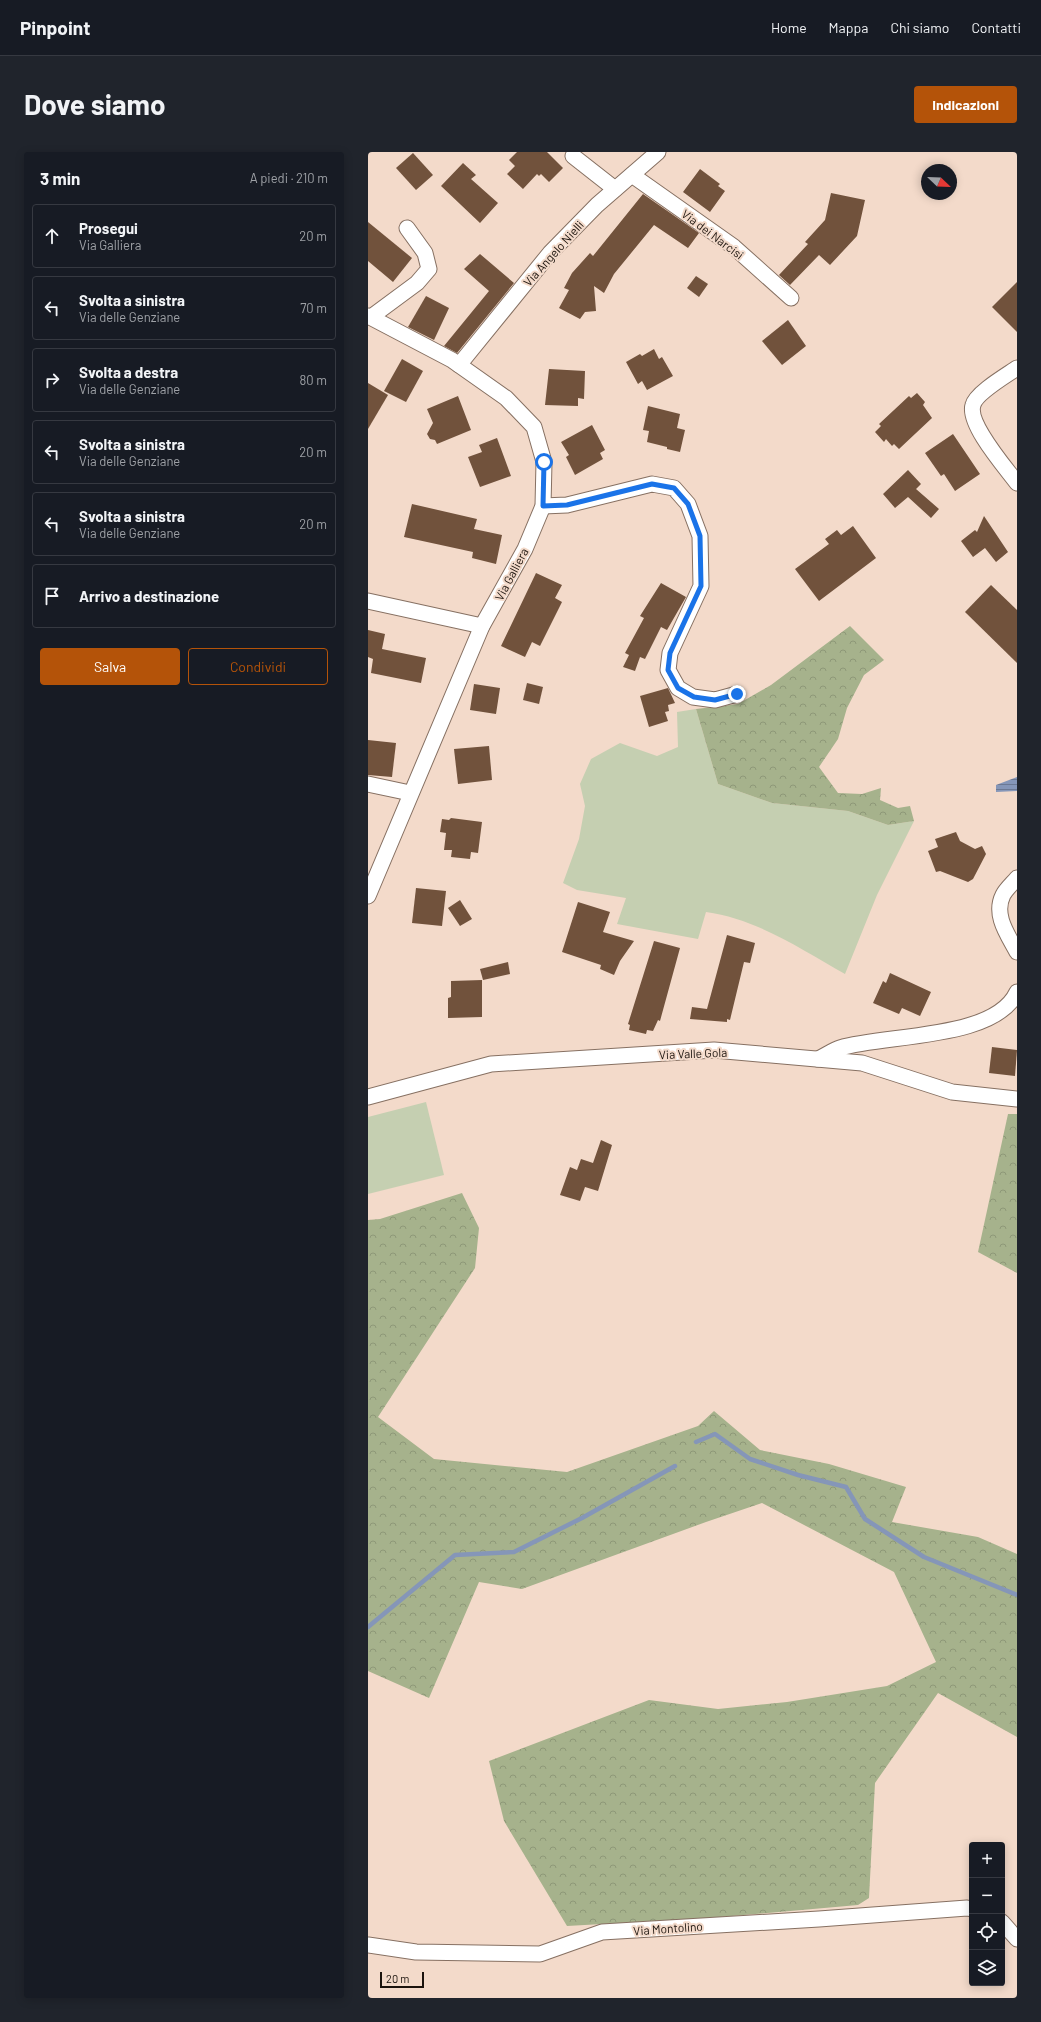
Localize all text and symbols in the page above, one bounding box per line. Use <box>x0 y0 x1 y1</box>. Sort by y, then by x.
text: Pinpoint <box>20 16 90 39</box>
text: Home <box>771 19 807 36</box>
text: Mappa <box>829 19 868 36</box>
text: Chi siamo <box>890 19 949 36</box>
text: Contatti <box>971 19 1021 36</box>
button: Indicazioni <box>914 86 1017 123</box>
text: Dove siamo <box>24 87 166 121</box>
north arrow <box>921 164 957 200</box>
text: 3 min <box>40 168 80 188</box>
text: A piedi · 210 m <box>250 170 328 186</box>
street label: Via dei Narcisi <box>679 206 747 262</box>
street label: Via Angelo Nielli <box>520 217 586 289</box>
text: Prosegui <box>79 219 138 237</box>
icon: ahead <box>41 225 63 247</box>
text: 20 m <box>299 228 327 244</box>
text: Via Galliera <box>79 237 141 253</box>
text: Svolta a sinistra <box>79 291 185 309</box>
icon: left <box>41 297 63 319</box>
text: 70 m <box>300 300 327 316</box>
text: Via delle Genziane <box>79 309 180 325</box>
text: Svolta a destra <box>79 363 178 381</box>
icon: right <box>41 369 63 391</box>
text: 80 m <box>300 372 327 388</box>
text: Via delle Genziane <box>79 381 180 397</box>
text: Svolta a sinistra <box>79 435 185 453</box>
icon: left <box>41 441 63 463</box>
text: 20 m <box>299 444 327 460</box>
text: Via delle Genziane <box>79 453 180 469</box>
route start <box>535 453 553 471</box>
text: Svolta a sinistra <box>79 507 185 525</box>
icon: left <box>41 513 63 535</box>
text: 20 m <box>299 516 327 532</box>
text: Via delle Genziane <box>79 525 180 541</box>
street label: Via Galliera <box>491 545 531 603</box>
icon: arrive <box>41 585 63 607</box>
text: Arrivo a destinazione <box>79 587 219 605</box>
button: Salva <box>40 648 180 685</box>
button: Condividi <box>188 648 328 685</box>
route end <box>728 685 746 703</box>
street label: Via Valle Gola <box>659 1045 727 1061</box>
map controls <box>969 1842 1005 1986</box>
button: + <box>969 1842 1005 1878</box>
button: − <box>969 1878 1005 1914</box>
button: locate <box>969 1914 1005 1950</box>
street label: Via Montolino <box>633 1919 703 1937</box>
button: layers <box>969 1950 1005 1986</box>
scale bar <box>380 1970 424 1989</box>
text: 20 m <box>386 1972 409 1985</box>

